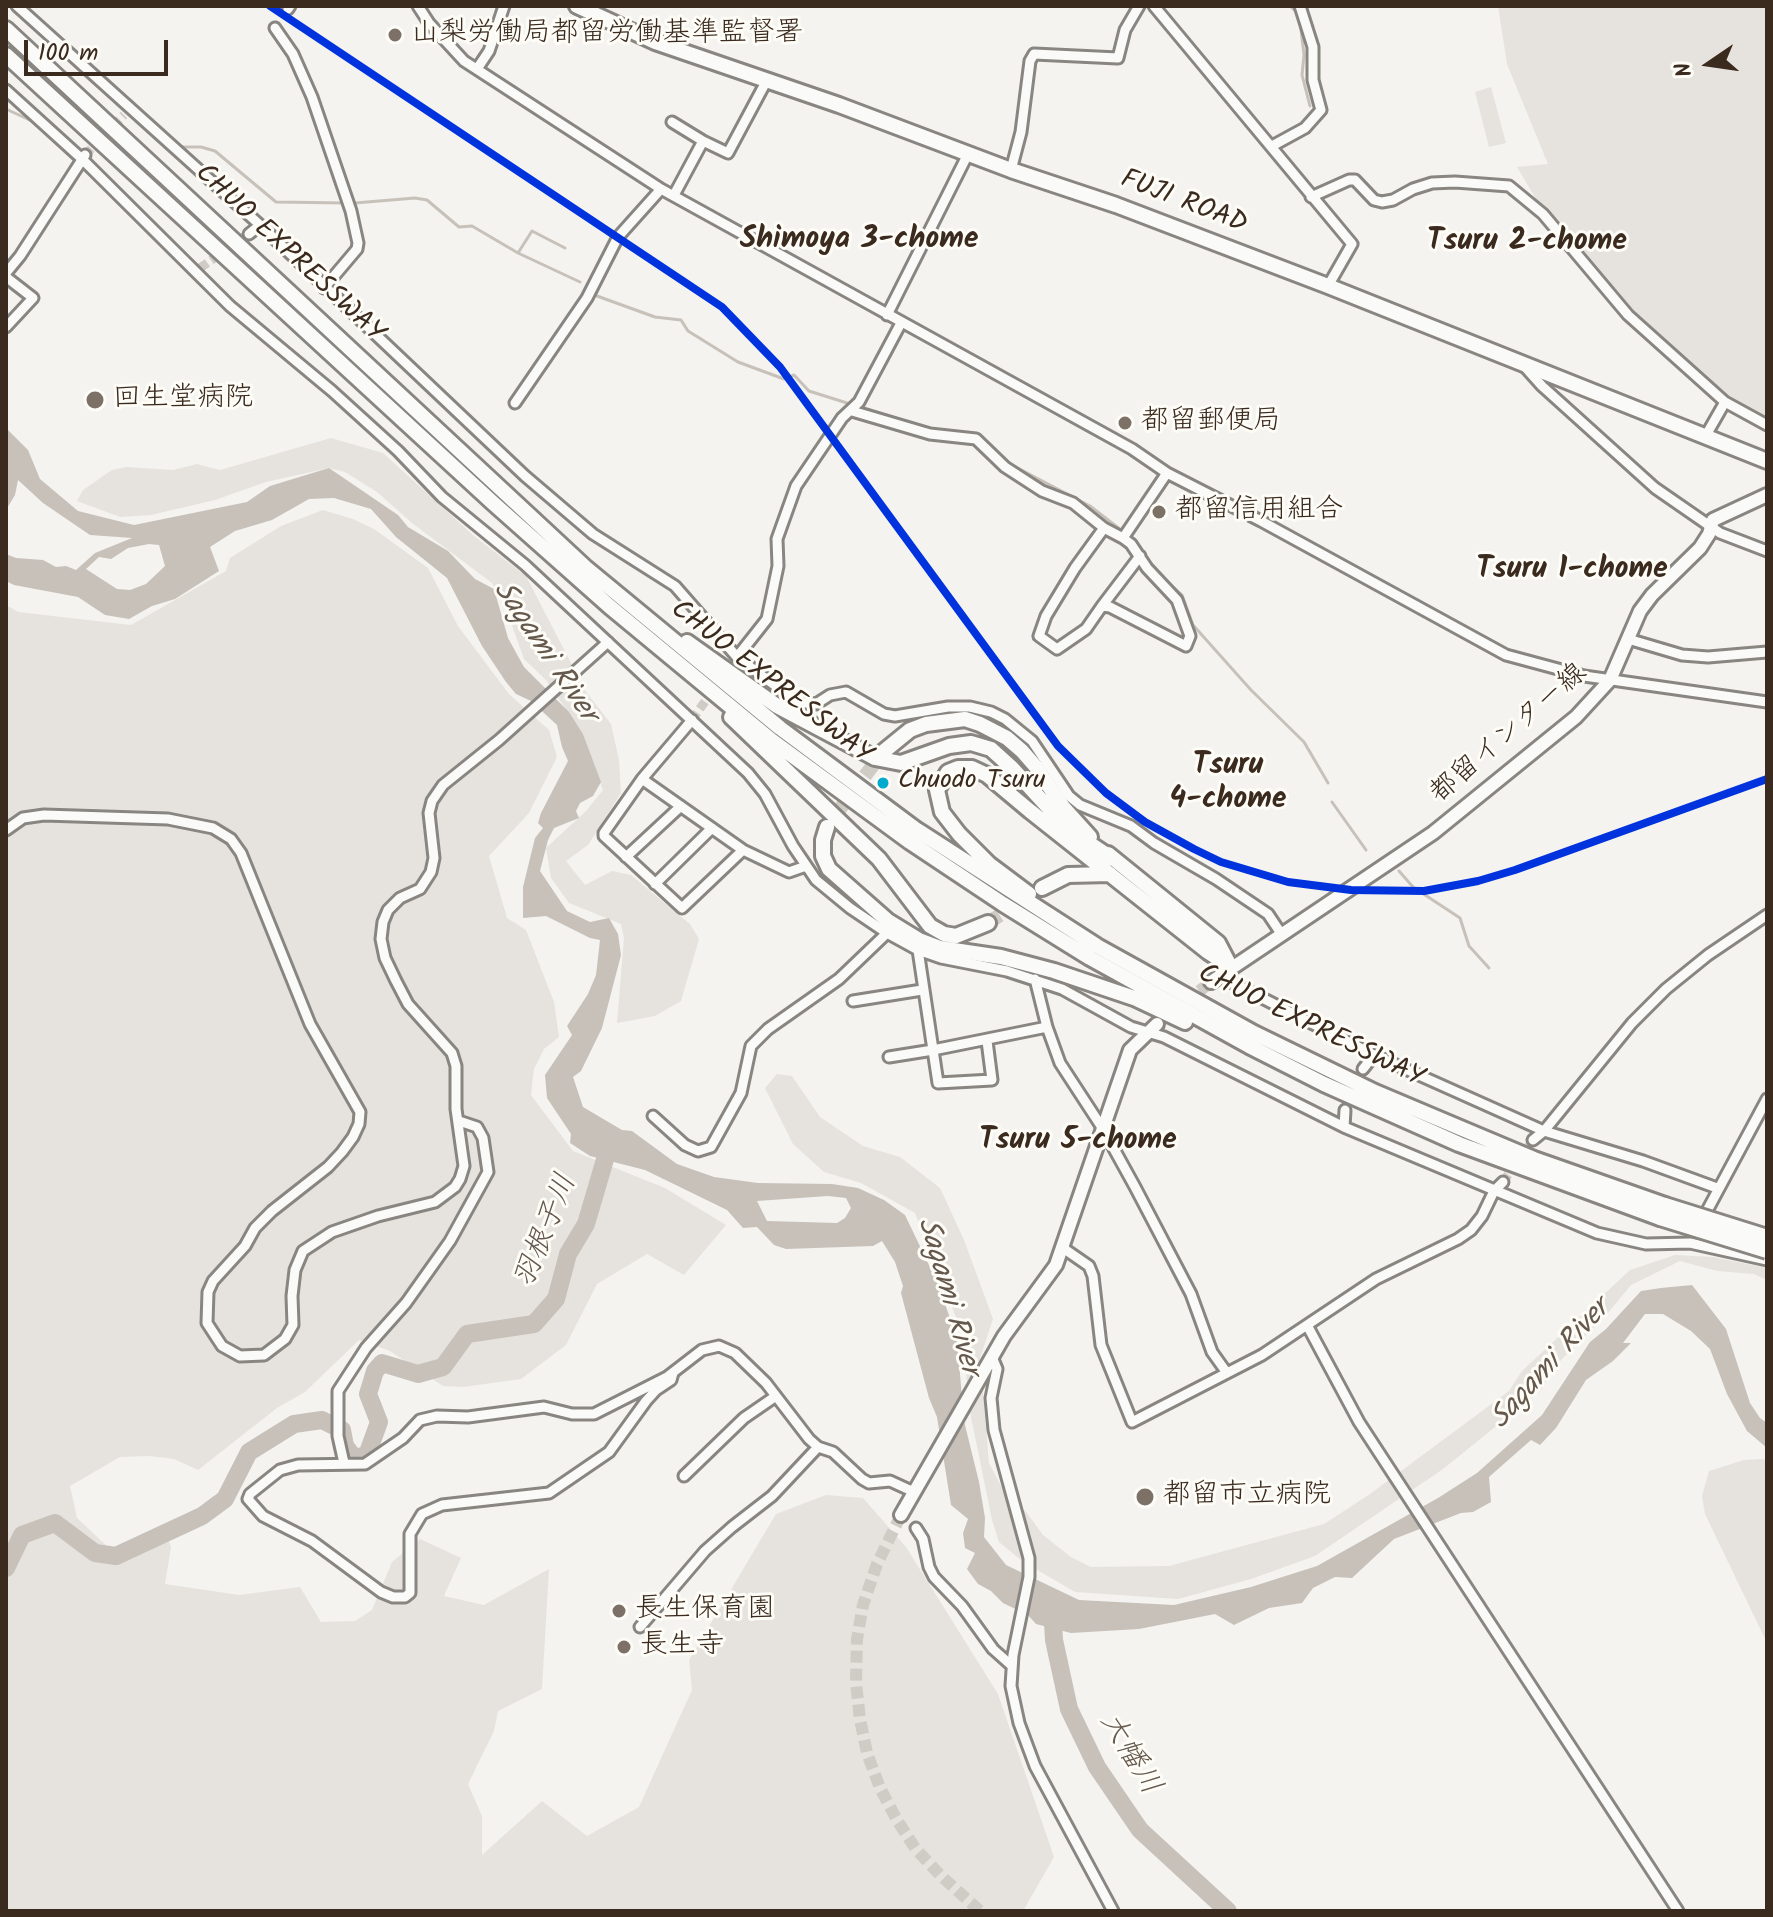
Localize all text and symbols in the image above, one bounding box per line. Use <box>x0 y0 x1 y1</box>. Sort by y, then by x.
place label: 山梨労働局都留労働基準監督署 <box>411 18 803 52</box>
scale bar <box>28 24 172 74</box>
north arrow <box>1669 24 1749 104</box>
marker: 山梨労働局都留労働基準監督署 <box>386 26 404 44</box>
text: 100 m <box>38 34 98 73</box>
text: N <box>1667 59 1704 80</box>
street label: CHUO EXPRESSWAY <box>186 158 390 352</box>
street label: FUJI ROAD <box>1115 164 1251 244</box>
district label: Shimoya 3-chome <box>740 224 978 260</box>
district label: Tsuru 2-chome <box>1427 226 1627 262</box>
place label: 回生堂病院 <box>113 383 253 417</box>
marker: 回生堂病院 <box>84 389 106 411</box>
place label: 都留郵便局 <box>1141 406 1281 440</box>
marker: 都留郵便局 <box>1116 414 1134 432</box>
place label: 都留信用組合 <box>1175 495 1343 529</box>
marker: 都留信用組合 <box>1150 503 1168 521</box>
district label: Tsuru 1-chome <box>1476 554 1668 590</box>
water label: Sagami River <box>483 576 603 730</box>
street label: CHUO EXPRESSWAY <box>662 595 878 773</box>
street label: 都留インター線 <box>1425 658 1595 812</box>
district label: Tsuru 4-chome <box>1170 750 1286 820</box>
place label: Chuodo Tsuru <box>898 767 1046 799</box>
marker: Chuodo Tsuru <box>875 775 891 791</box>
street label: CHUO EXPRESSWAY <box>1192 959 1428 1097</box>
district label: Tsuru 5-chome <box>979 1125 1177 1161</box>
water label: 羽根子川 <box>509 1170 587 1294</box>
water label: Sagami River <box>906 1214 986 1380</box>
water label: Sagami River <box>1484 1294 1620 1438</box>
place label: 都留市立病院 <box>1163 1480 1331 1514</box>
marker: 都留市立病院 <box>1134 1486 1156 1508</box>
place label: 長生保育園 <box>635 1594 775 1628</box>
marker: 長生保育園 <box>610 1602 628 1620</box>
place label: 長生寺 <box>640 1630 724 1664</box>
marker: 長生寺 <box>615 1638 633 1656</box>
water label: 大幡川 <box>1089 1707 1167 1803</box>

